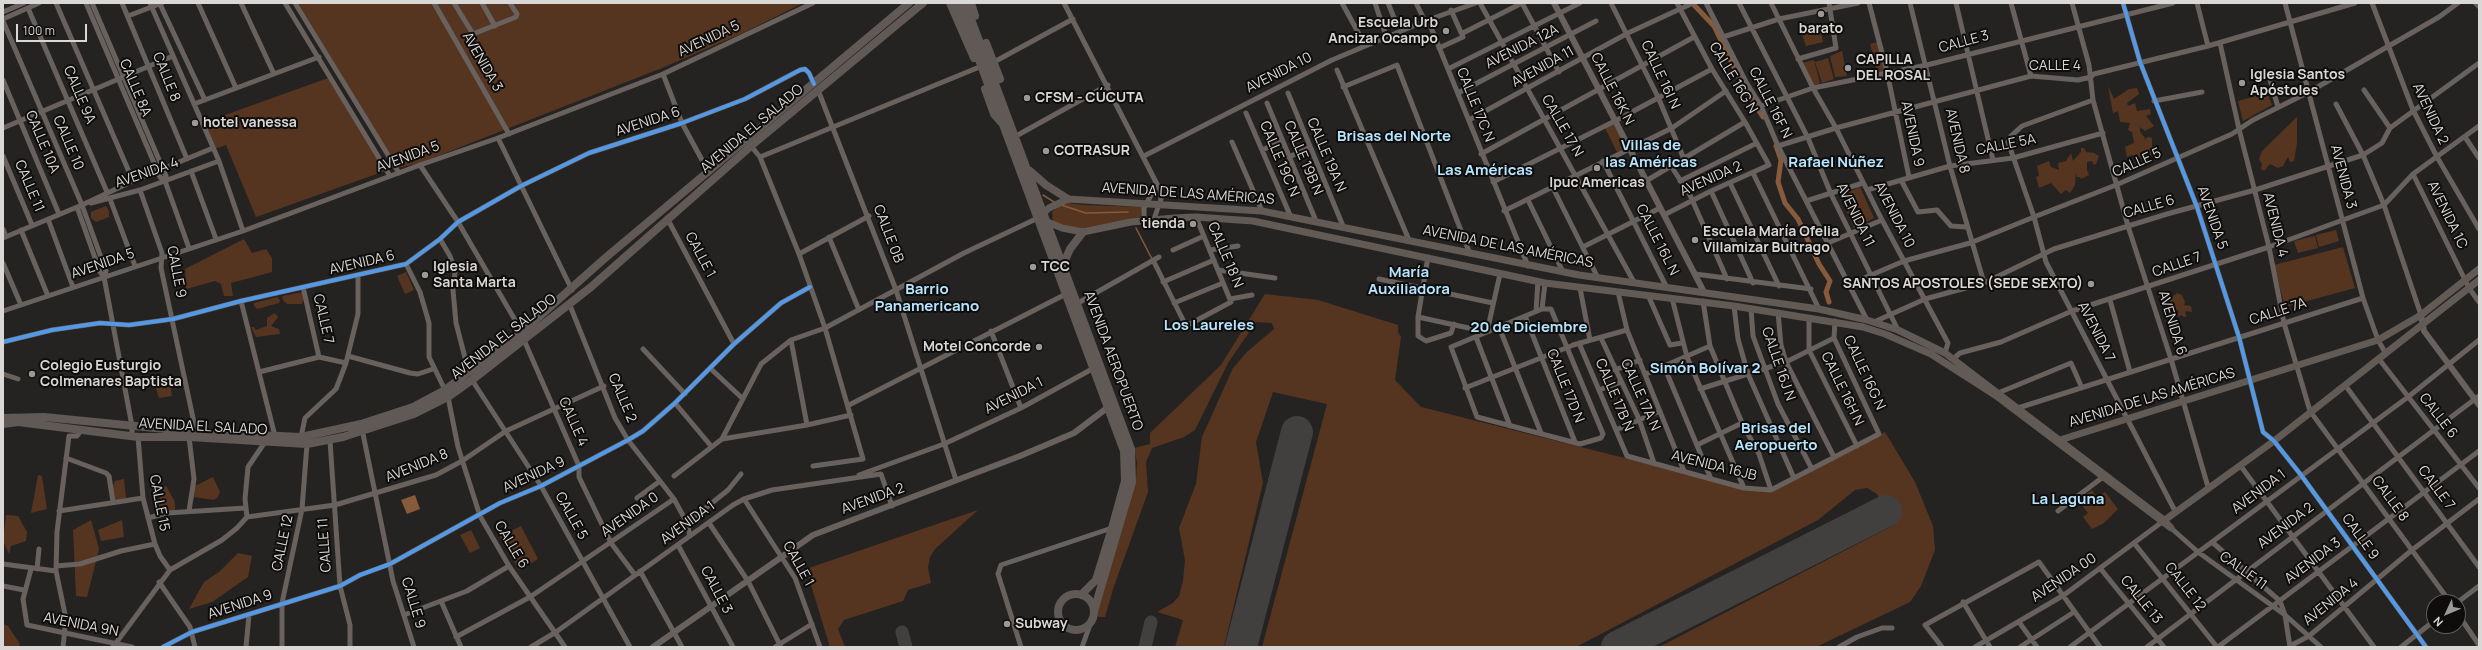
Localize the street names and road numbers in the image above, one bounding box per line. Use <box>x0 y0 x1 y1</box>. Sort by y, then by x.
street label: AVENIDA 5 <box>676 17 742 61</box>
street label: AVENIDA 12A <box>1483 21 1561 73</box>
street label: CALLE 3 <box>1937 27 1991 57</box>
street label: AVENIDA 3 <box>458 29 506 95</box>
street label: CALLE 16I N <box>1637 38 1683 112</box>
street label: CALLE 16G N <box>1705 39 1761 117</box>
street label: AVENIDA 11 <box>1509 43 1577 91</box>
street label: AVENIDA 10 <box>1243 49 1315 97</box>
street label: CALLE 8 <box>149 50 183 104</box>
street label: CALLE 16K N <box>1587 50 1637 128</box>
street label: CALLE 8A <box>115 57 155 119</box>
street label: CALLE 4 <box>2029 58 2081 74</box>
street label: CALLE 9A <box>59 64 99 126</box>
street label: CALLE 17C N <box>1452 65 1498 145</box>
street label: CALLE 16F N <box>1745 65 1795 141</box>
street label: AVENIDA EL SALADO <box>697 81 807 177</box>
street label: AVENIDA 2 <box>2408 81 2452 147</box>
street label: CALLE 17 N <box>1538 92 1586 160</box>
street label: AVENIDA 9 <box>1897 100 1927 168</box>
street label: AVENIDA 6 <box>614 104 682 140</box>
street label: AVENIDA 8 <box>1941 107 1973 175</box>
street label: CALLE 10A <box>21 108 63 176</box>
street label: CALLE 10 <box>49 113 87 173</box>
street label: CALLE 19A N <box>1303 115 1349 195</box>
street label: CALLE 19B N <box>1280 118 1326 198</box>
street label: CALLE 19C N <box>1256 119 1302 199</box>
street label: CALLE 5A <box>1975 131 2037 159</box>
street label: AVENIDA 5 <box>374 138 442 176</box>
street label: AVENIDA 3 <box>2326 143 2360 211</box>
street label: CALLE 5 <box>2110 145 2164 181</box>
street label: AVENIDA 4 <box>113 154 181 192</box>
street label: CALLE 11 <box>11 158 47 214</box>
street label: AVENIDA 2 <box>1677 158 1745 200</box>
street label: AVENIDA 1C <box>2423 178 2471 252</box>
street label: AVENIDA 10 <box>1870 179 1918 251</box>
street label: AVENIDA DE LAS AMÉRICAS <box>1101 180 1275 208</box>
street label: AVENIDA 11 <box>1832 180 1878 250</box>
street label: AVENIDA 5 <box>2193 184 2231 252</box>
street label: AVENIDA 4 <box>2259 191 2291 259</box>
street label: CALLE 6 <box>2122 192 2176 222</box>
street label: CALLE 16L N <box>1632 202 1682 278</box>
street label: CALLE 0B <box>869 203 907 265</box>
street label: CALLE 18 N <box>1204 220 1246 290</box>
street label: AVENIDA DE LAS AMÉRICAS <box>1421 222 1595 272</box>
street label: CALLE 1 <box>681 229 719 281</box>
street label: AVENIDA 5 <box>69 245 137 283</box>
street label: CALLE 9 <box>163 245 189 299</box>
street label: AVENIDA 6 <box>328 247 396 279</box>
street label: CALLE 7 <box>2150 249 2204 281</box>
street label: AVENIDA AEROPUERTO <box>1080 289 1146 433</box>
street label: AVENIDA 6 <box>2154 289 2190 357</box>
street label: AVENIDA EL SALADO <box>448 291 560 383</box>
street label: CALLE 7 <box>309 292 337 346</box>
street label: CALLE 7A <box>2247 295 2309 329</box>
street label: AVENIDA 7 <box>2074 299 2118 365</box>
street label: CALLE 16J N <box>1758 325 1798 403</box>
street label: CALLE 16G N <box>1839 333 1889 413</box>
street label: CALLE 17D N <box>1543 347 1587 425</box>
street label: CALLE 16H N <box>1817 349 1867 429</box>
street label: CALLE 17B N <box>1591 356 1637 434</box>
street label: CALLE 17A N <box>1617 356 1663 434</box>
street label: AVENIDA DE LAS AMÉRICAS <box>2067 365 2237 431</box>
street label: CALLE 2 <box>604 371 640 425</box>
street label: AVENIDA 1 <box>982 374 1046 418</box>
street label: CALLE 6 <box>2415 390 2461 442</box>
street label: CALLE 4 <box>555 395 591 449</box>
street label: AVENIDA EL SALADO <box>138 415 268 439</box>
street label: AVENIDA 8 <box>383 446 451 486</box>
street label: AVENIDA 16JB <box>1670 447 1758 485</box>
street label: AVENIDA 9 <box>500 453 568 497</box>
street label: CALLE 7 <box>2414 463 2458 513</box>
street label: AVENIDA 1 <box>2229 466 2289 518</box>
street label: CALLE 15 <box>145 473 173 533</box>
street label: CALLE 8 <box>2368 473 2412 525</box>
street label: AVENIDA 2 <box>839 480 907 518</box>
street label: CALLE 5 <box>551 489 591 543</box>
street label: AVENIDA 0 <box>598 489 662 541</box>
street label: AVENIDA 1 <box>657 498 719 548</box>
street label: AVENIDA 2 <box>2255 499 2317 553</box>
street label: CALLE 9 <box>2338 511 2382 563</box>
street label: CALLE 12 <box>269 513 297 573</box>
street label: CALLE 11 <box>315 517 335 573</box>
street label: CALLE 6 <box>490 518 532 572</box>
street label: AVENIDA 3 <box>2282 535 2344 587</box>
street label: CALLE 1 <box>779 538 817 590</box>
street label: CALLE 11 <box>2216 548 2270 594</box>
street label: AVENIDA 00 <box>2028 550 2100 606</box>
street label: CALLE 12 <box>2161 559 2209 615</box>
street label: CALLE 3 <box>697 563 735 617</box>
street label: CALLE 13 <box>2117 573 2165 627</box>
street label: AVENIDA 4 <box>2300 575 2362 629</box>
street label: CALLE 9 <box>397 576 429 630</box>
street label: AVENIDA 9 <box>206 587 274 623</box>
street label: AVENIDA 9N <box>42 609 120 641</box>

